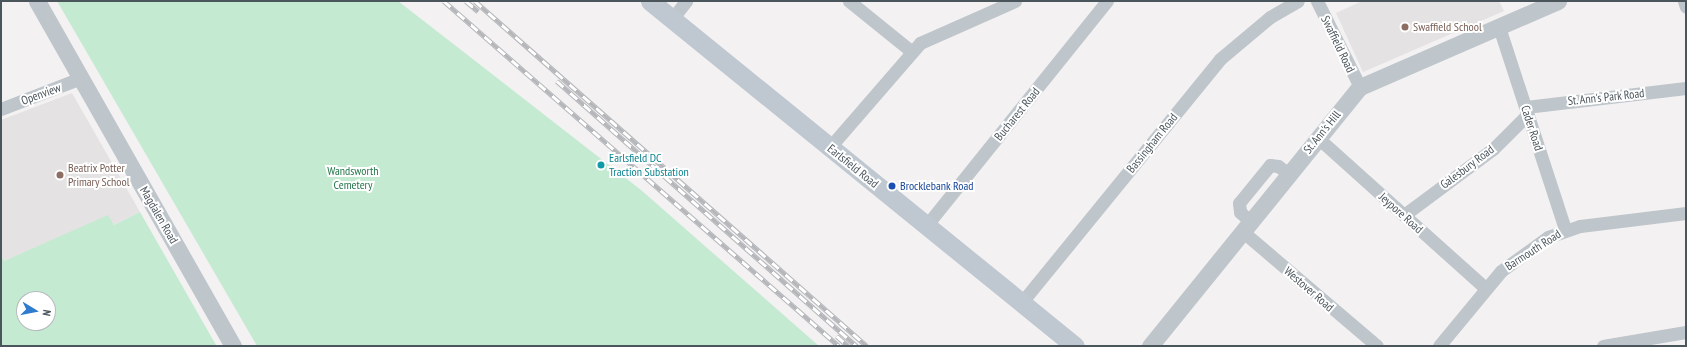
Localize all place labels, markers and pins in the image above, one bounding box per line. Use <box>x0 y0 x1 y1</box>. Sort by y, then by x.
place label: Swaffield School <box>1413 20 1482 34</box>
marker: Swaffield School <box>1400 22 1410 32</box>
place label: Earlsfield DC Traction Substation <box>609 151 689 179</box>
marker: Earlsfield DC Traction Substation <box>596 160 606 170</box>
place label: Beatrix Potter Primary School <box>68 161 130 189</box>
marker: Beatrix Potter Primary School <box>55 170 65 180</box>
place label: Brocklebank Road <box>900 179 974 193</box>
marker: Brocklebank Road <box>887 181 897 191</box>

